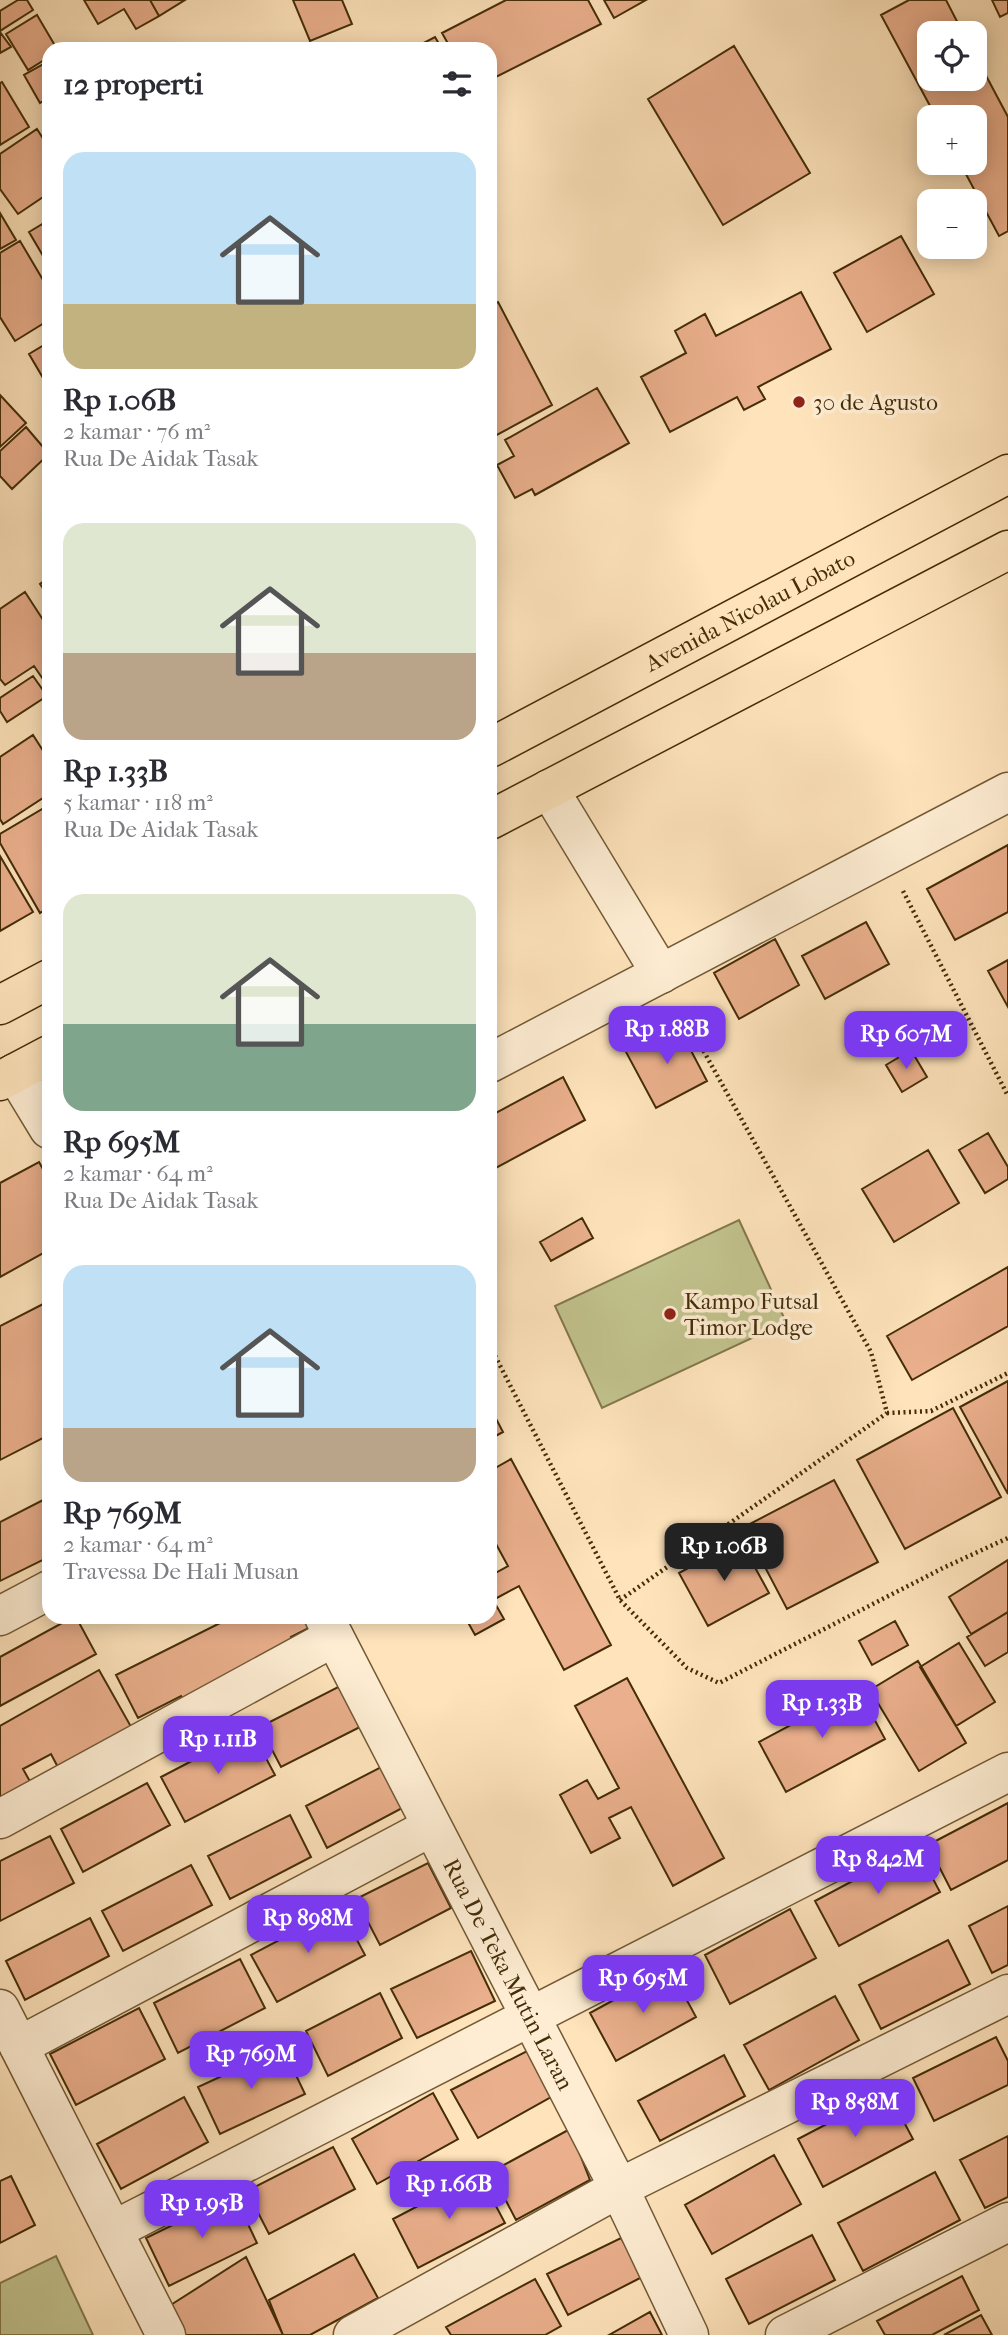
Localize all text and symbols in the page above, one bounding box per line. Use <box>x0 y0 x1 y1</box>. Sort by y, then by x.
map controls <box>917 21 987 259</box>
button: locate <box>917 21 987 91</box>
icon: filters <box>438 65 476 103</box>
text: 12 properti <box>63 67 203 102</box>
button: + <box>917 105 987 175</box>
button: − <box>917 189 987 259</box>
icon: home <box>207 197 333 323</box>
text: Rp 1.06B <box>63 383 176 418</box>
place label: 30 de Agusto <box>813 389 938 416</box>
marker: 30 de Agusto <box>791 394 807 410</box>
text: 2 kamar · 76 m² <box>63 418 210 445</box>
text: Rua De Aidak Tasak <box>63 445 258 472</box>
street label: Avenida Nicolau Lobato <box>640 544 860 678</box>
icon: home <box>207 568 333 694</box>
text: Rp 1.33B <box>63 754 168 789</box>
text: 5 kamar · 118 m² <box>63 789 213 816</box>
text: Rua De Aidak Tasak <box>63 816 258 843</box>
icon: home <box>207 939 333 1065</box>
pin: Rp 1.88B <box>595 1006 739 1066</box>
pin: Rp 607M <box>841 1012 971 1071</box>
text: Rp 1.88B <box>625 1015 709 1042</box>
text: Rp 607M <box>860 1020 952 1047</box>
text: Rp 695M <box>63 1125 180 1160</box>
text: 2 kamar · 64 m² <box>63 1160 213 1187</box>
text: Rua De Aidak Tasak <box>63 1187 258 1214</box>
place label: Kampo Futsal Timor Lodge <box>684 1288 819 1341</box>
marker: Kampo Futsal Timor Lodge <box>662 1306 678 1322</box>
icon: home <box>207 1310 333 1436</box>
text: Rp 769M <box>63 1496 181 1531</box>
pin: Rp 1.06B <box>652 1524 796 1583</box>
text: 2 kamar · 64 m² <box>63 1531 213 1558</box>
text: Rp 1.06B <box>681 1532 767 1559</box>
text: Travessa De Hali Musan <box>63 1558 299 1585</box>
pin: Rp 1.33B <box>750 1680 894 1740</box>
text: Rp 1.33B <box>782 1689 862 1716</box>
pin: Rp 1.11B <box>146 1716 290 1776</box>
text: Rp 1.11B <box>179 1725 257 1752</box>
pin: Rp 842M <box>813 1836 943 1896</box>
text: Rp 842M <box>832 1845 924 1872</box>
street label: Rua De Teka Mutin Laran <box>437 1854 579 2095</box>
pin: Rp 898M <box>243 1896 373 1955</box>
text: Rp 898M <box>263 1904 353 1931</box>
pin: Rp 695M <box>578 1955 708 2015</box>
text: Rp 695M <box>598 1964 688 1991</box>
pin: Rp 769M <box>186 2032 316 2091</box>
text: Rp 769M <box>206 2040 296 2067</box>
pin: Rp 858M <box>790 2080 920 2139</box>
text: Rp 858M <box>811 2088 899 2115</box>
pin: Rp 1.66B <box>377 2162 521 2221</box>
text: Rp 1.66B <box>406 2170 492 2197</box>
pin: Rp 1.95B <box>130 2180 274 2240</box>
text: Rp 1.95B <box>160 2189 244 2216</box>

